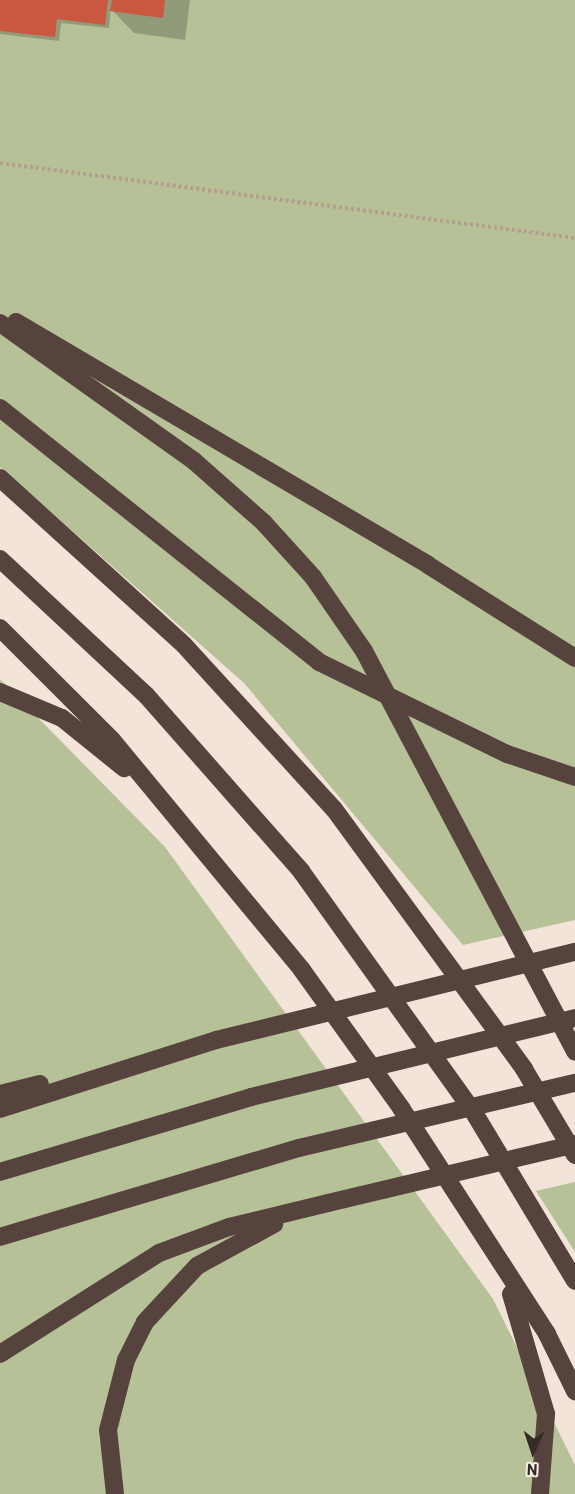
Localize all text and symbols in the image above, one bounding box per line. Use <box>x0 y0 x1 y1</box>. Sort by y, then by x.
north arrow <box>503 1422 563 1482</box>
text: N <box>526 1461 538 1480</box>

